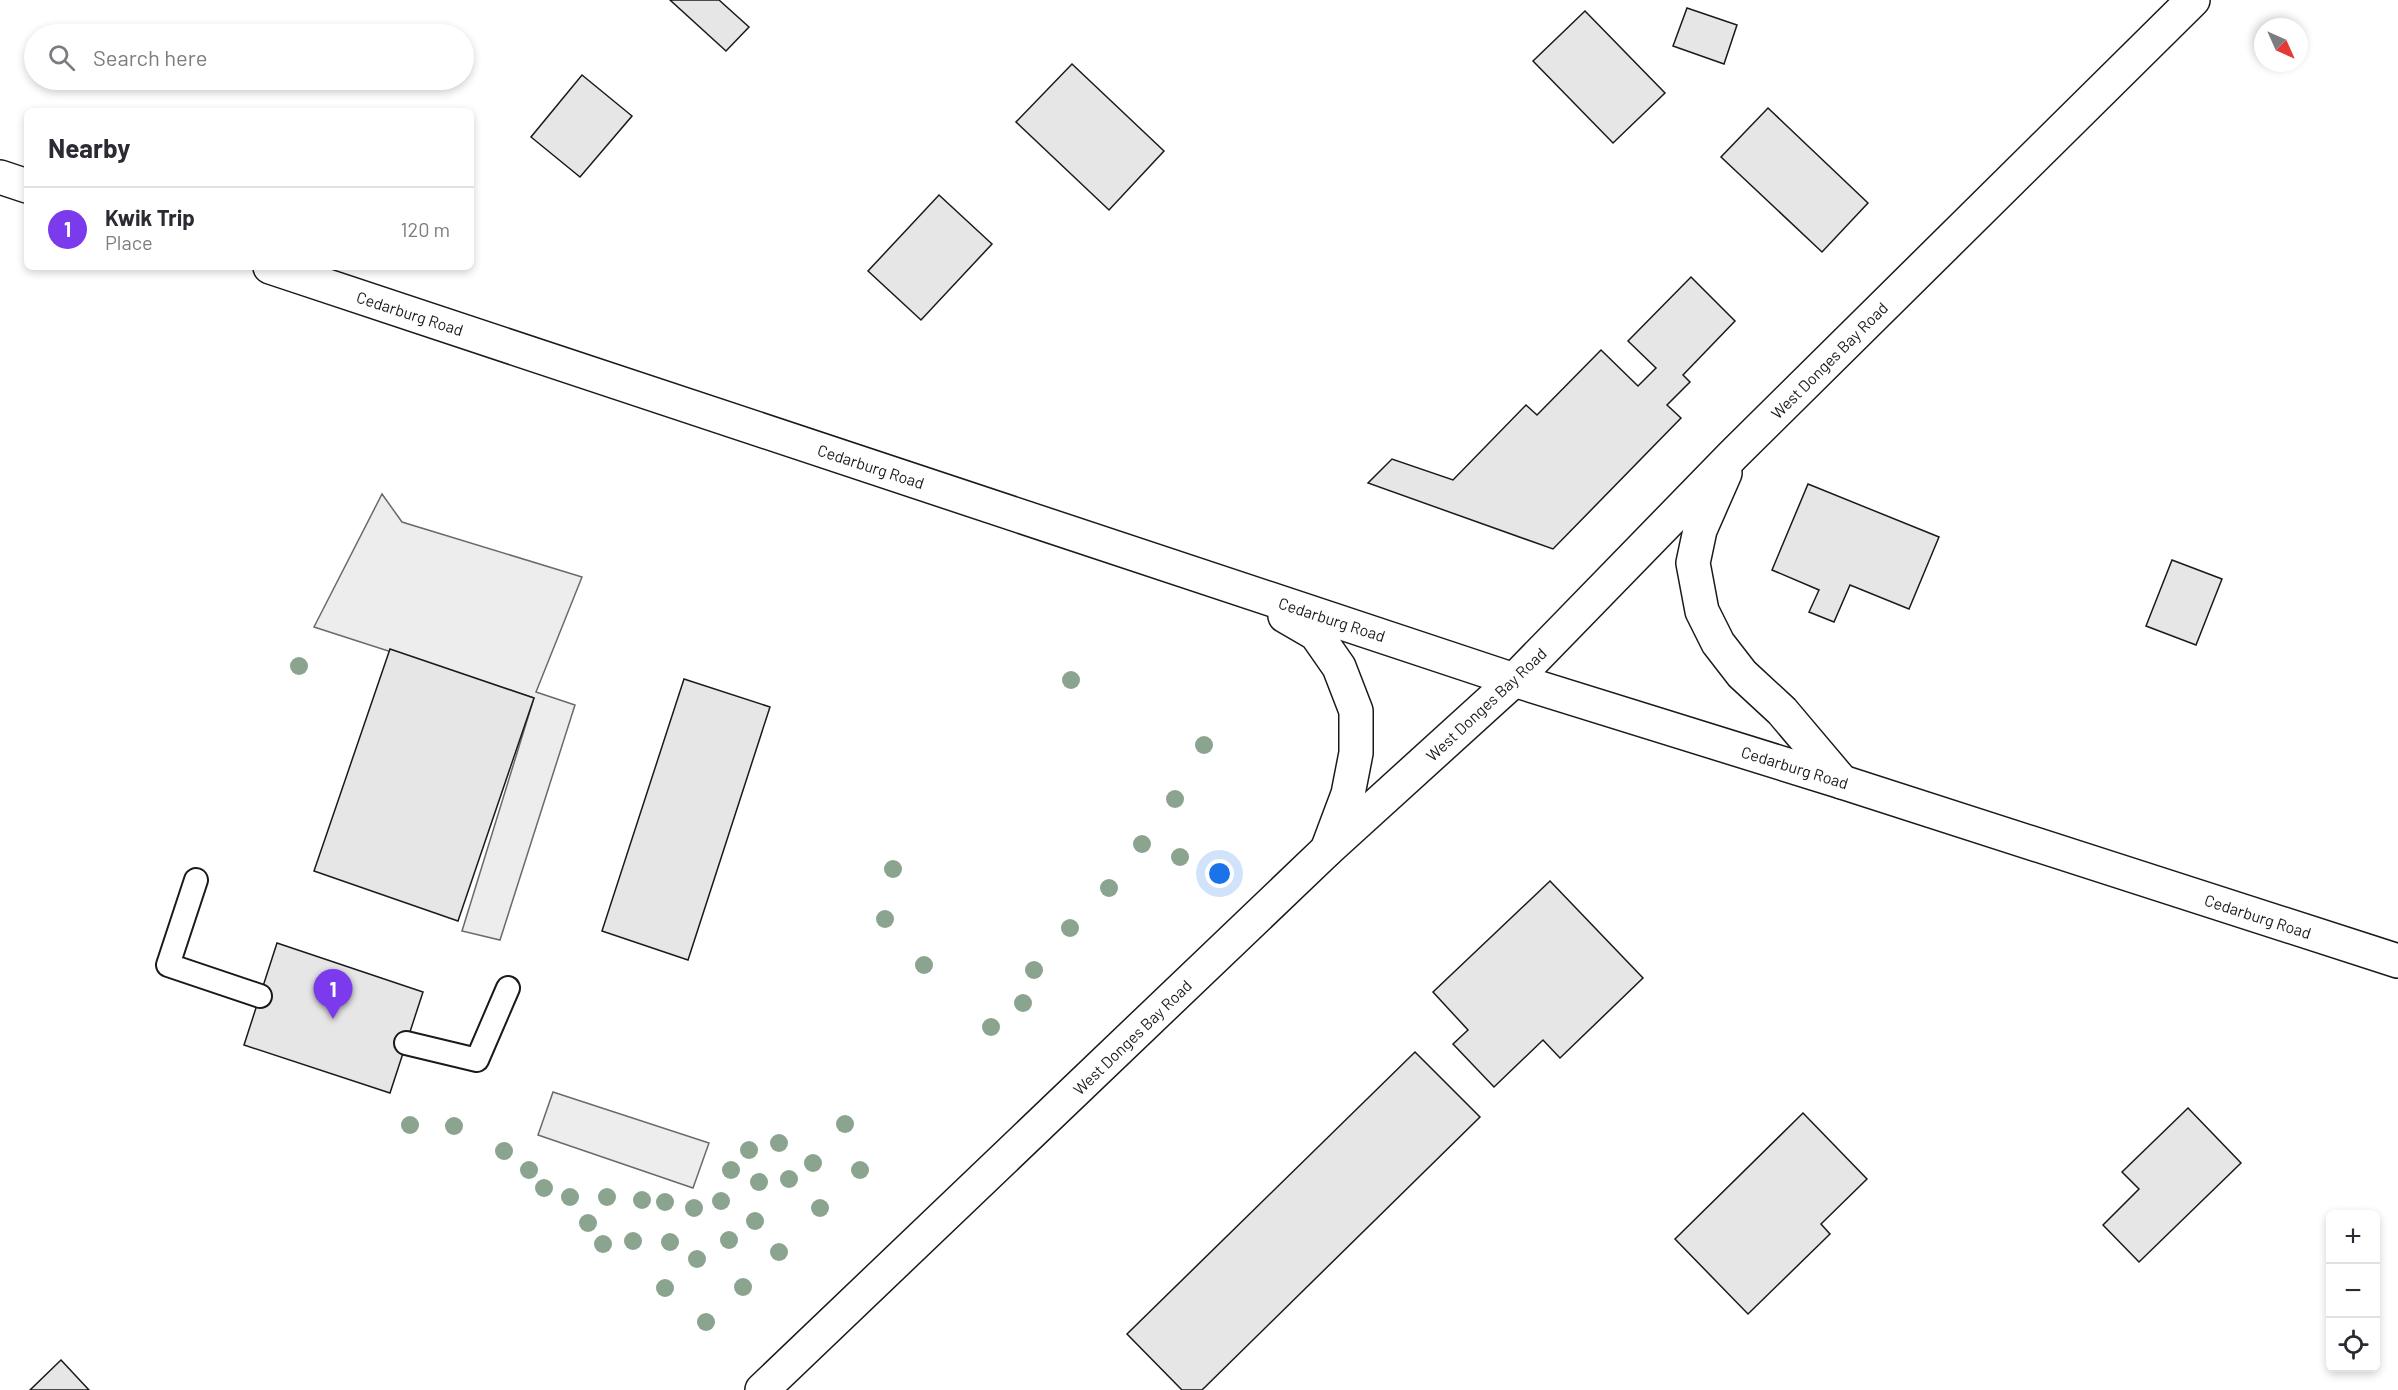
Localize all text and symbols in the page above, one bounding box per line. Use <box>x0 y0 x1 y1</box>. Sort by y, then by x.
north arrow <box>2254 18 2308 72</box>
search box <box>24 24 474 90</box>
icon: search <box>45 41 78 74</box>
text: Search here <box>93 44 207 70</box>
text: Nearby <box>48 132 130 163</box>
text: Kwik Trip <box>105 204 195 230</box>
text: 1 <box>64 217 71 241</box>
text: 120 m <box>400 217 450 241</box>
text: Place <box>105 230 153 254</box>
street label: Cedarburg Road <box>354 287 466 339</box>
street label: West Donges Bay Road <box>1767 298 1891 422</box>
street label: Cedarburg Road <box>815 440 927 492</box>
street label: Cedarburg Road <box>1276 593 1388 645</box>
street label: West Donges Bay Road <box>1422 643 1550 765</box>
street label: Cedarburg Road <box>1739 742 1851 792</box>
your location <box>1205 859 1234 888</box>
street label: Cedarburg Road <box>2202 890 2314 942</box>
pin: 1 <box>314 970 352 1019</box>
street label: West Donges Bay Road <box>1069 975 1195 1099</box>
map controls <box>2326 1210 2380 1372</box>
button: + <box>2326 1210 2380 1264</box>
button: − <box>2326 1264 2380 1318</box>
button: locate <box>2326 1318 2380 1372</box>

